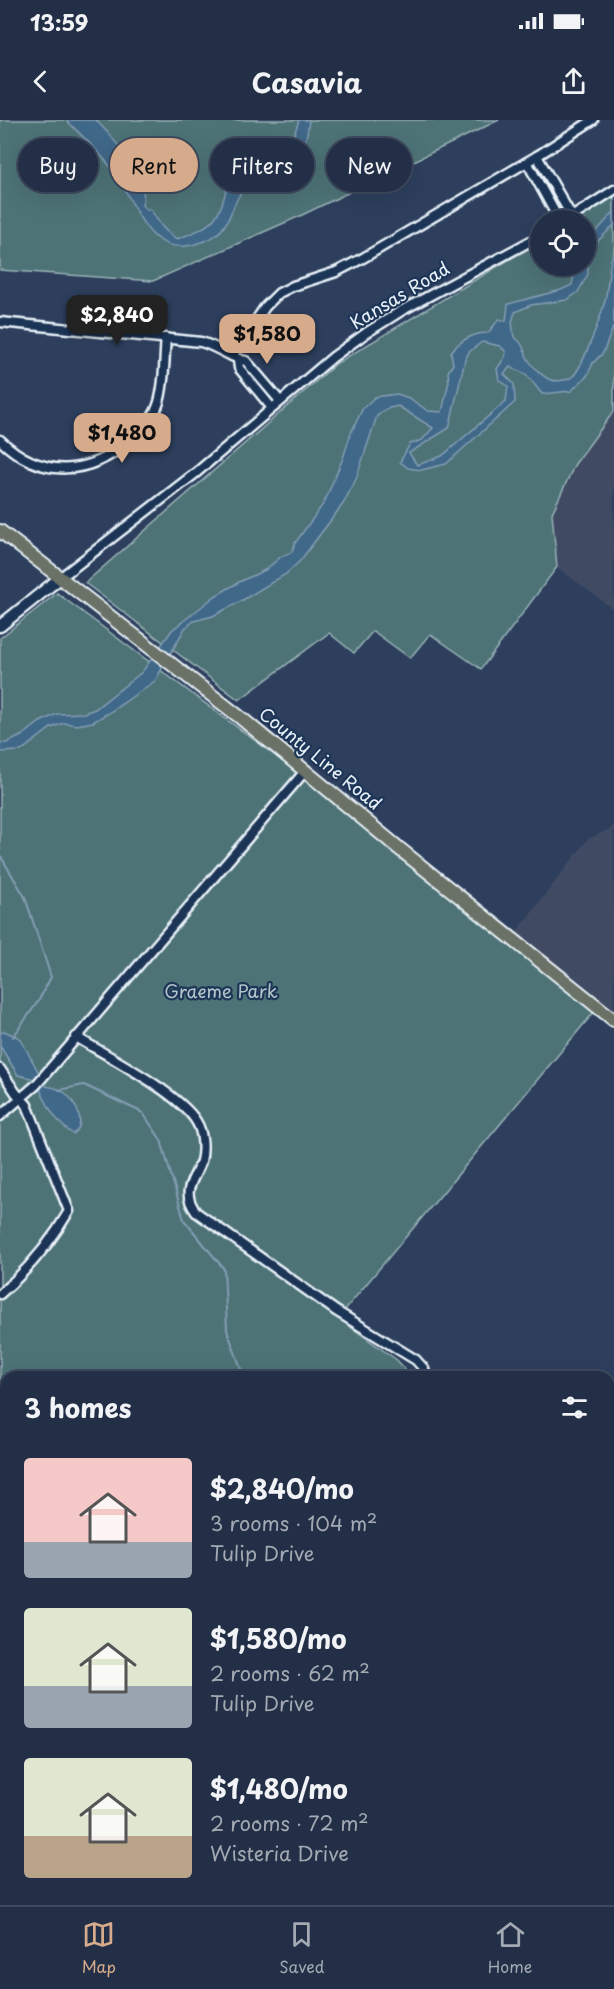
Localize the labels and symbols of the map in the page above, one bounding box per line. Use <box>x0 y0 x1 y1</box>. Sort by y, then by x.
street label: Kansas Road <box>344 254 454 335</box>
pin: $2,840 <box>68 295 166 346</box>
pin: $1,580 <box>218 314 316 365</box>
pin: $1,480 <box>73 413 171 464</box>
street label: County Line Road <box>254 700 388 816</box>
park label: Graeme Park <box>164 977 278 1004</box>

